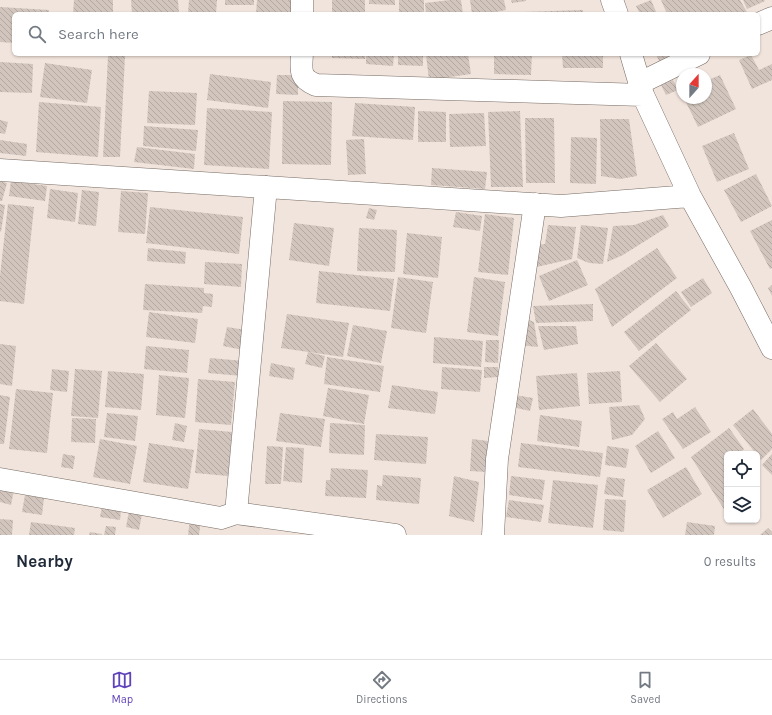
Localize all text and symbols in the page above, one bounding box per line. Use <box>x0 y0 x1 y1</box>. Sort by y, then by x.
search box <box>12 12 760 56</box>
icon: search <box>26 23 48 45</box>
text: Search here <box>58 25 139 43</box>
north arrow <box>676 68 712 104</box>
map controls <box>724 451 760 523</box>
button: locate <box>724 451 760 487</box>
button: layers <box>724 487 760 523</box>
text: Nearby <box>16 551 73 571</box>
text: 0 results <box>704 554 756 569</box>
tab: Map <box>111 669 133 706</box>
tab: Directions <box>356 669 408 706</box>
tab: Saved <box>630 669 661 706</box>

